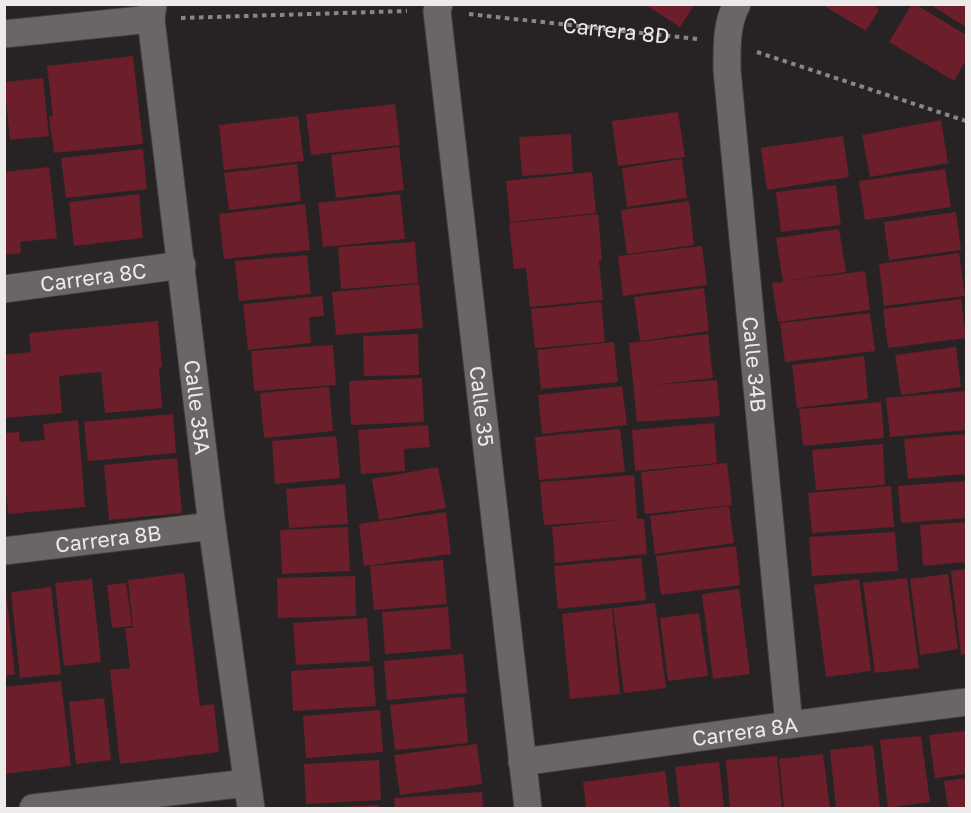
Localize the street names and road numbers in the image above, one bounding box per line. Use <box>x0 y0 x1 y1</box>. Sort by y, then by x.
street label: Carrera 8D <box>561 11 671 49</box>
street label: Carrera 8C <box>39 257 148 297</box>
street label: Calle 34B <box>737 315 772 413</box>
street label: Calle 35A <box>179 358 216 456</box>
street label: Calle 35 <box>465 364 500 448</box>
street label: Carrera 8B <box>54 519 163 558</box>
street label: Carrera 8A <box>690 711 799 751</box>

